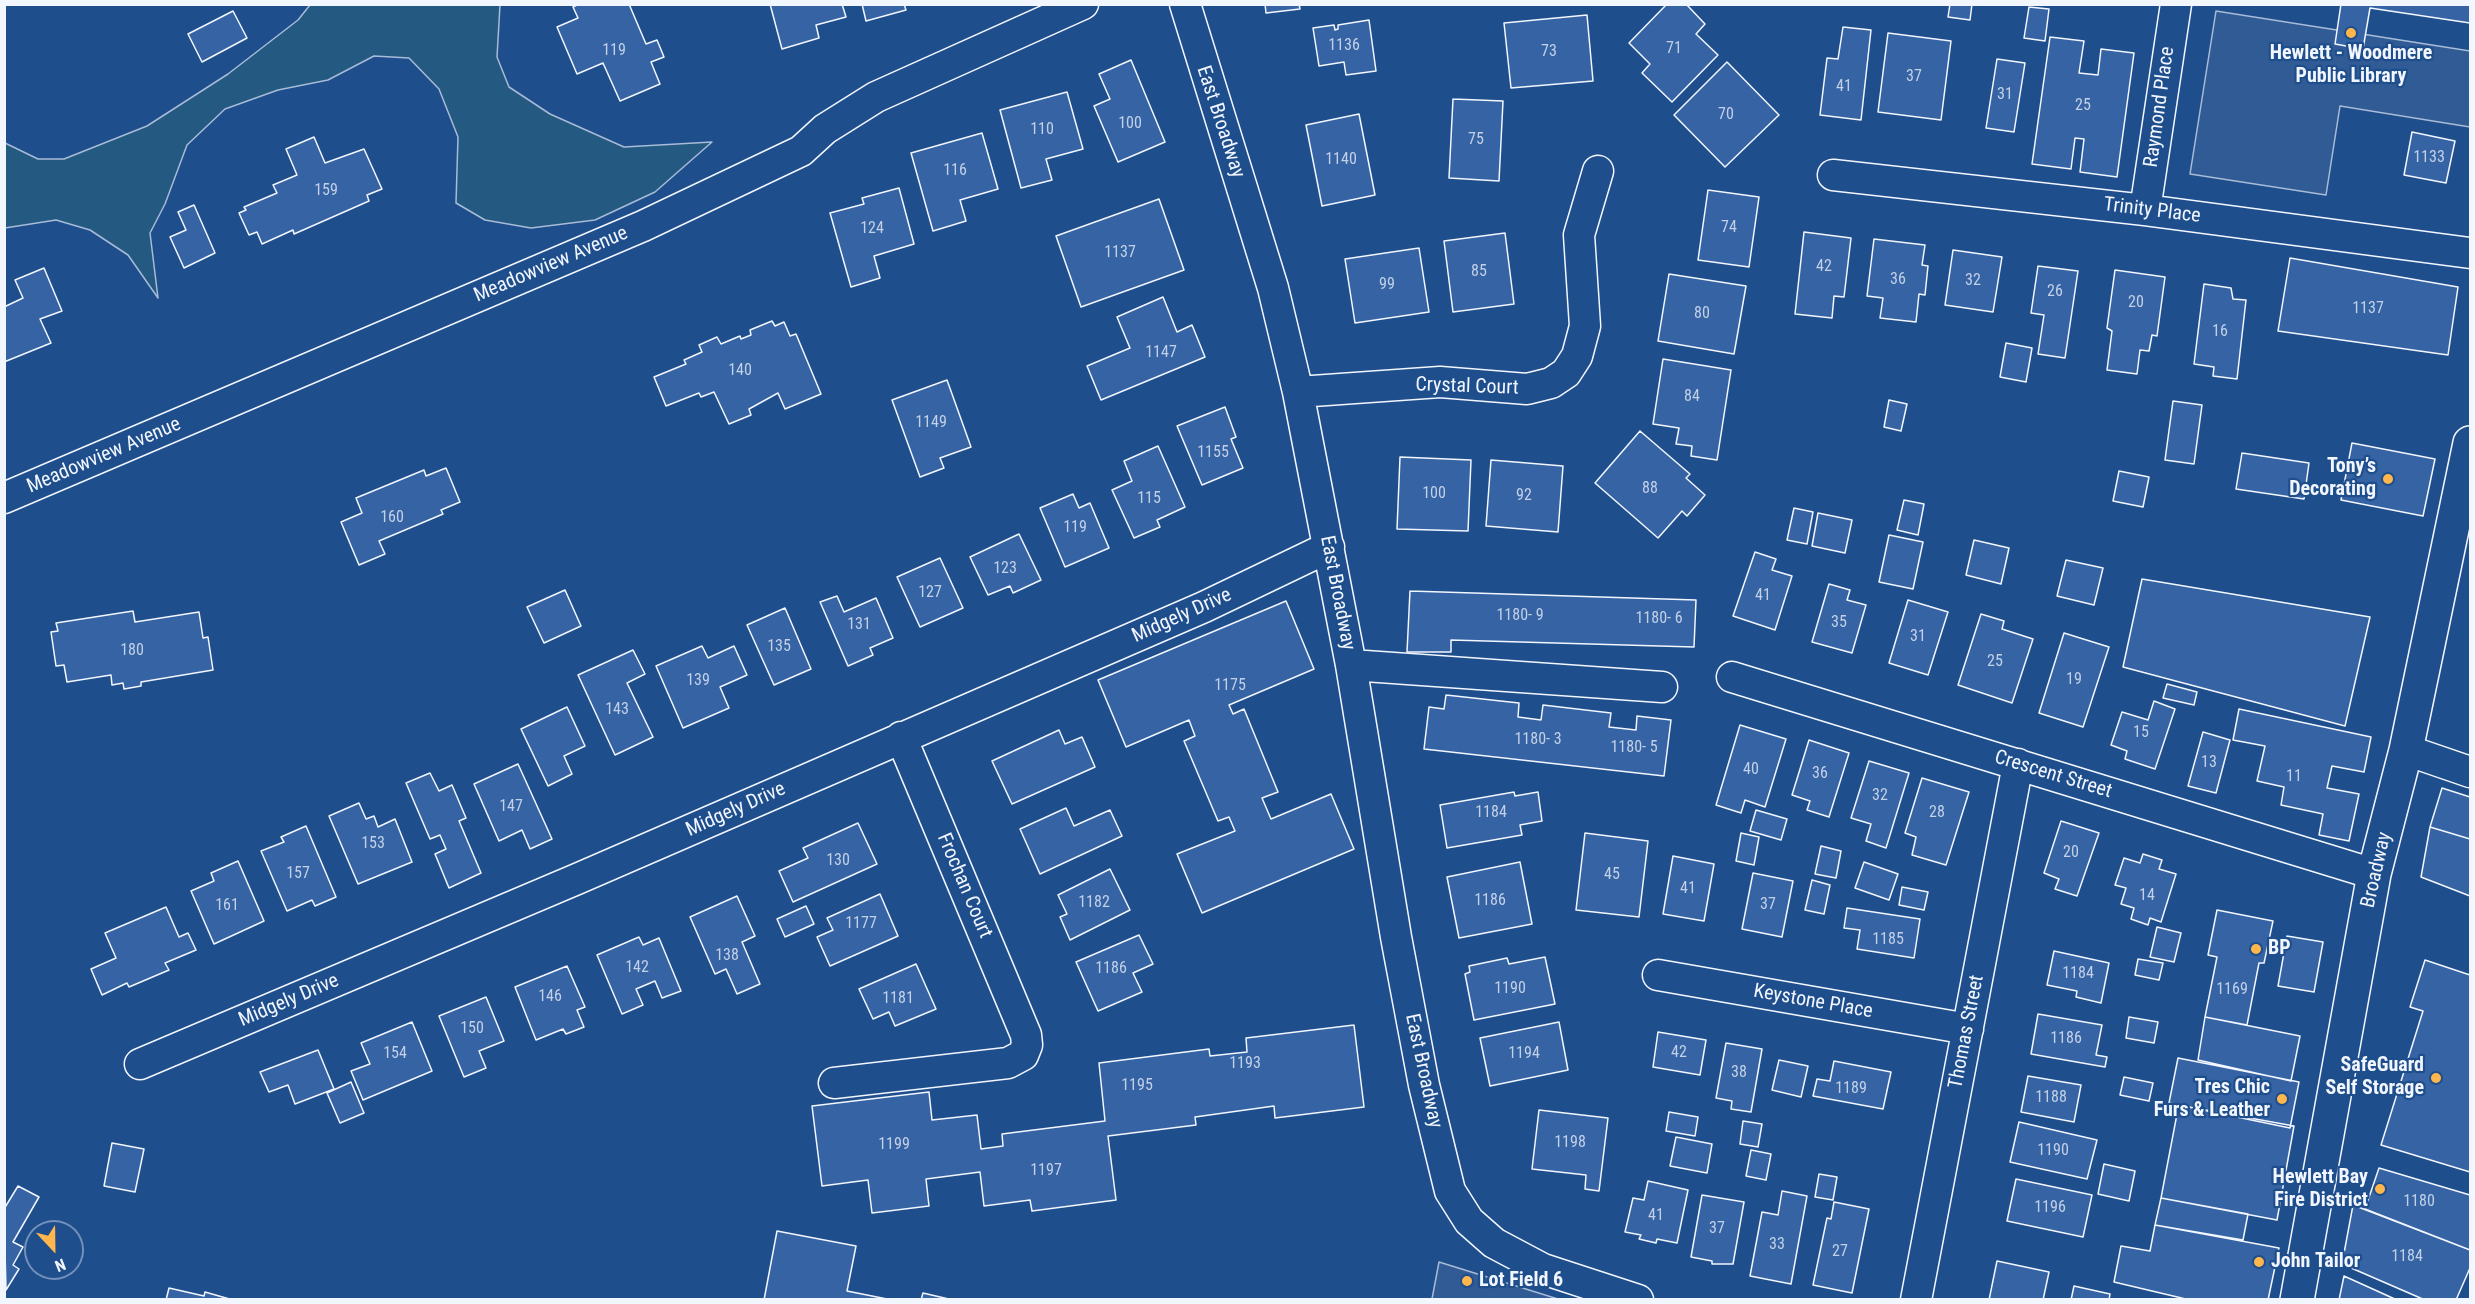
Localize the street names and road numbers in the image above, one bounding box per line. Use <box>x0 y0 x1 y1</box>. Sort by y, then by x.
street label: Raymond Place <box>2140 45 2180 169</box>
street label: East Broadway <box>1191 63 1249 181</box>
street label: Trinity Place <box>2102 193 2202 229</box>
street label: Meadowview Avenue <box>471 222 631 308</box>
street label: Crystal Court <box>1415 373 1519 401</box>
street label: Meadowview Avenue <box>24 413 184 499</box>
street label: East Broadway <box>1314 534 1360 652</box>
street label: Midgely Drive <box>1129 583 1235 649</box>
street label: Crescent Street <box>1991 746 2115 804</box>
street label: Midgely Drive <box>683 777 789 843</box>
street label: Frochan Court <box>931 830 997 942</box>
street label: Broadway <box>2357 830 2397 910</box>
street label: Midgely Drive <box>235 969 343 1033</box>
street label: Thomas Street <box>1944 973 1990 1091</box>
street label: Keystone Place <box>1752 980 1874 1024</box>
street label: East Broadway <box>1399 1012 1447 1130</box>

